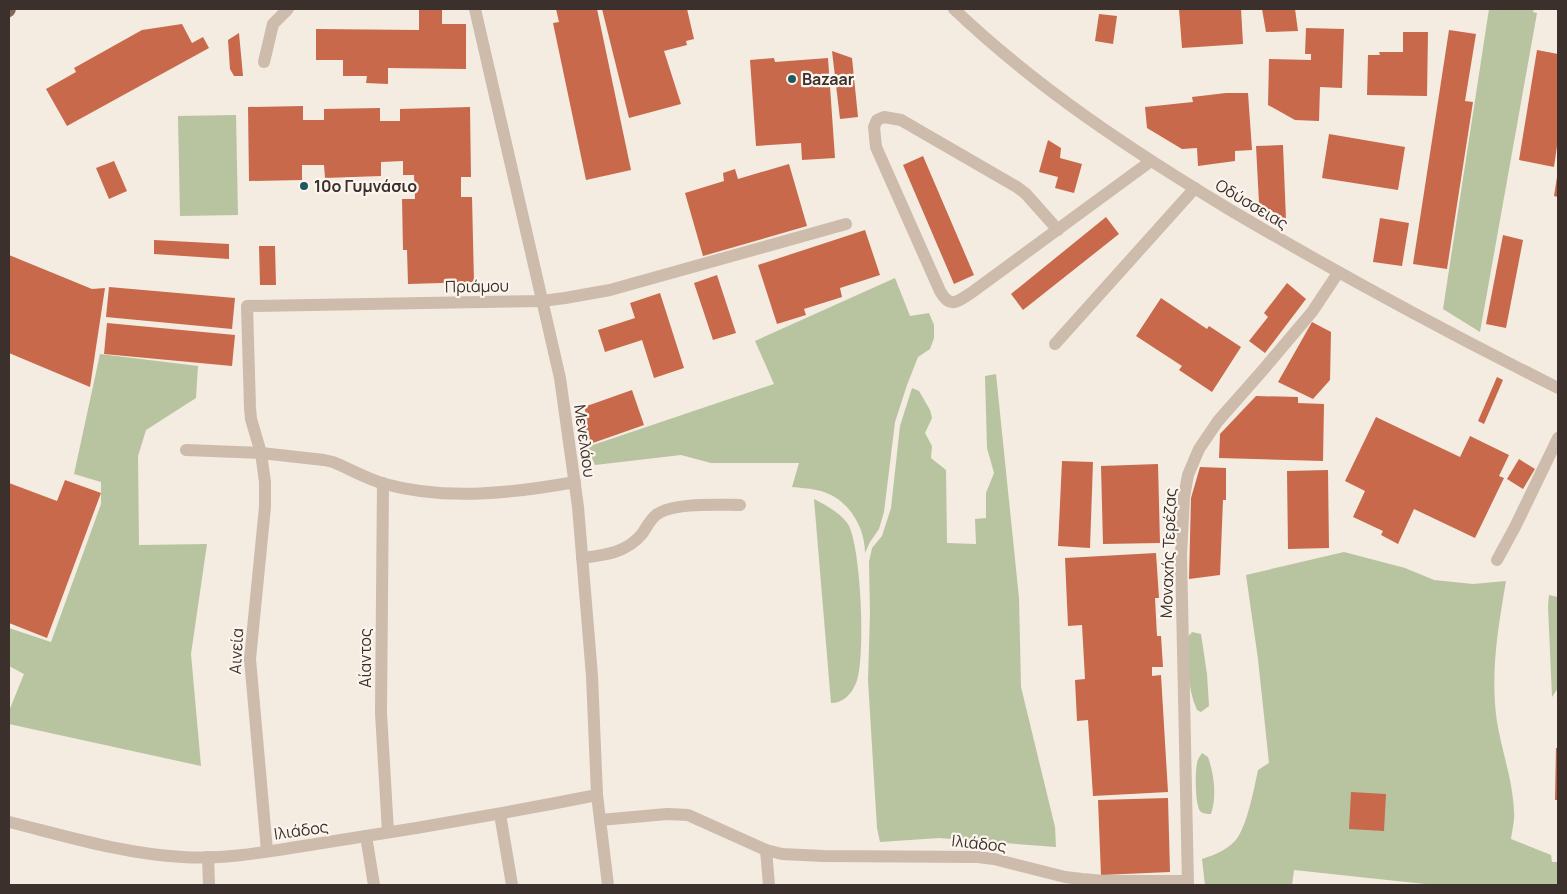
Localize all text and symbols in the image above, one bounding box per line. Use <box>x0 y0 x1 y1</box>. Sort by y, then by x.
place label: Bazaar <box>802 68 854 90</box>
marker: Bazaar <box>786 73 798 85</box>
street label: Οδύσσειας <box>1211 174 1293 235</box>
place label: 10ο Γυμνάσιο <box>314 175 417 197</box>
marker: 10ο Γυμνάσιο <box>298 180 310 192</box>
street label: Πριάμου <box>445 274 509 298</box>
street label: Μενελάου <box>569 403 601 479</box>
street label: Μοναχής Τερέζας <box>1155 487 1181 618</box>
street label: Αινεία <box>224 627 248 675</box>
street label: Αίαντος <box>354 628 376 688</box>
street label: Ιλιάδος <box>272 815 330 845</box>
street label: Ιλιάδος <box>951 829 1008 857</box>

